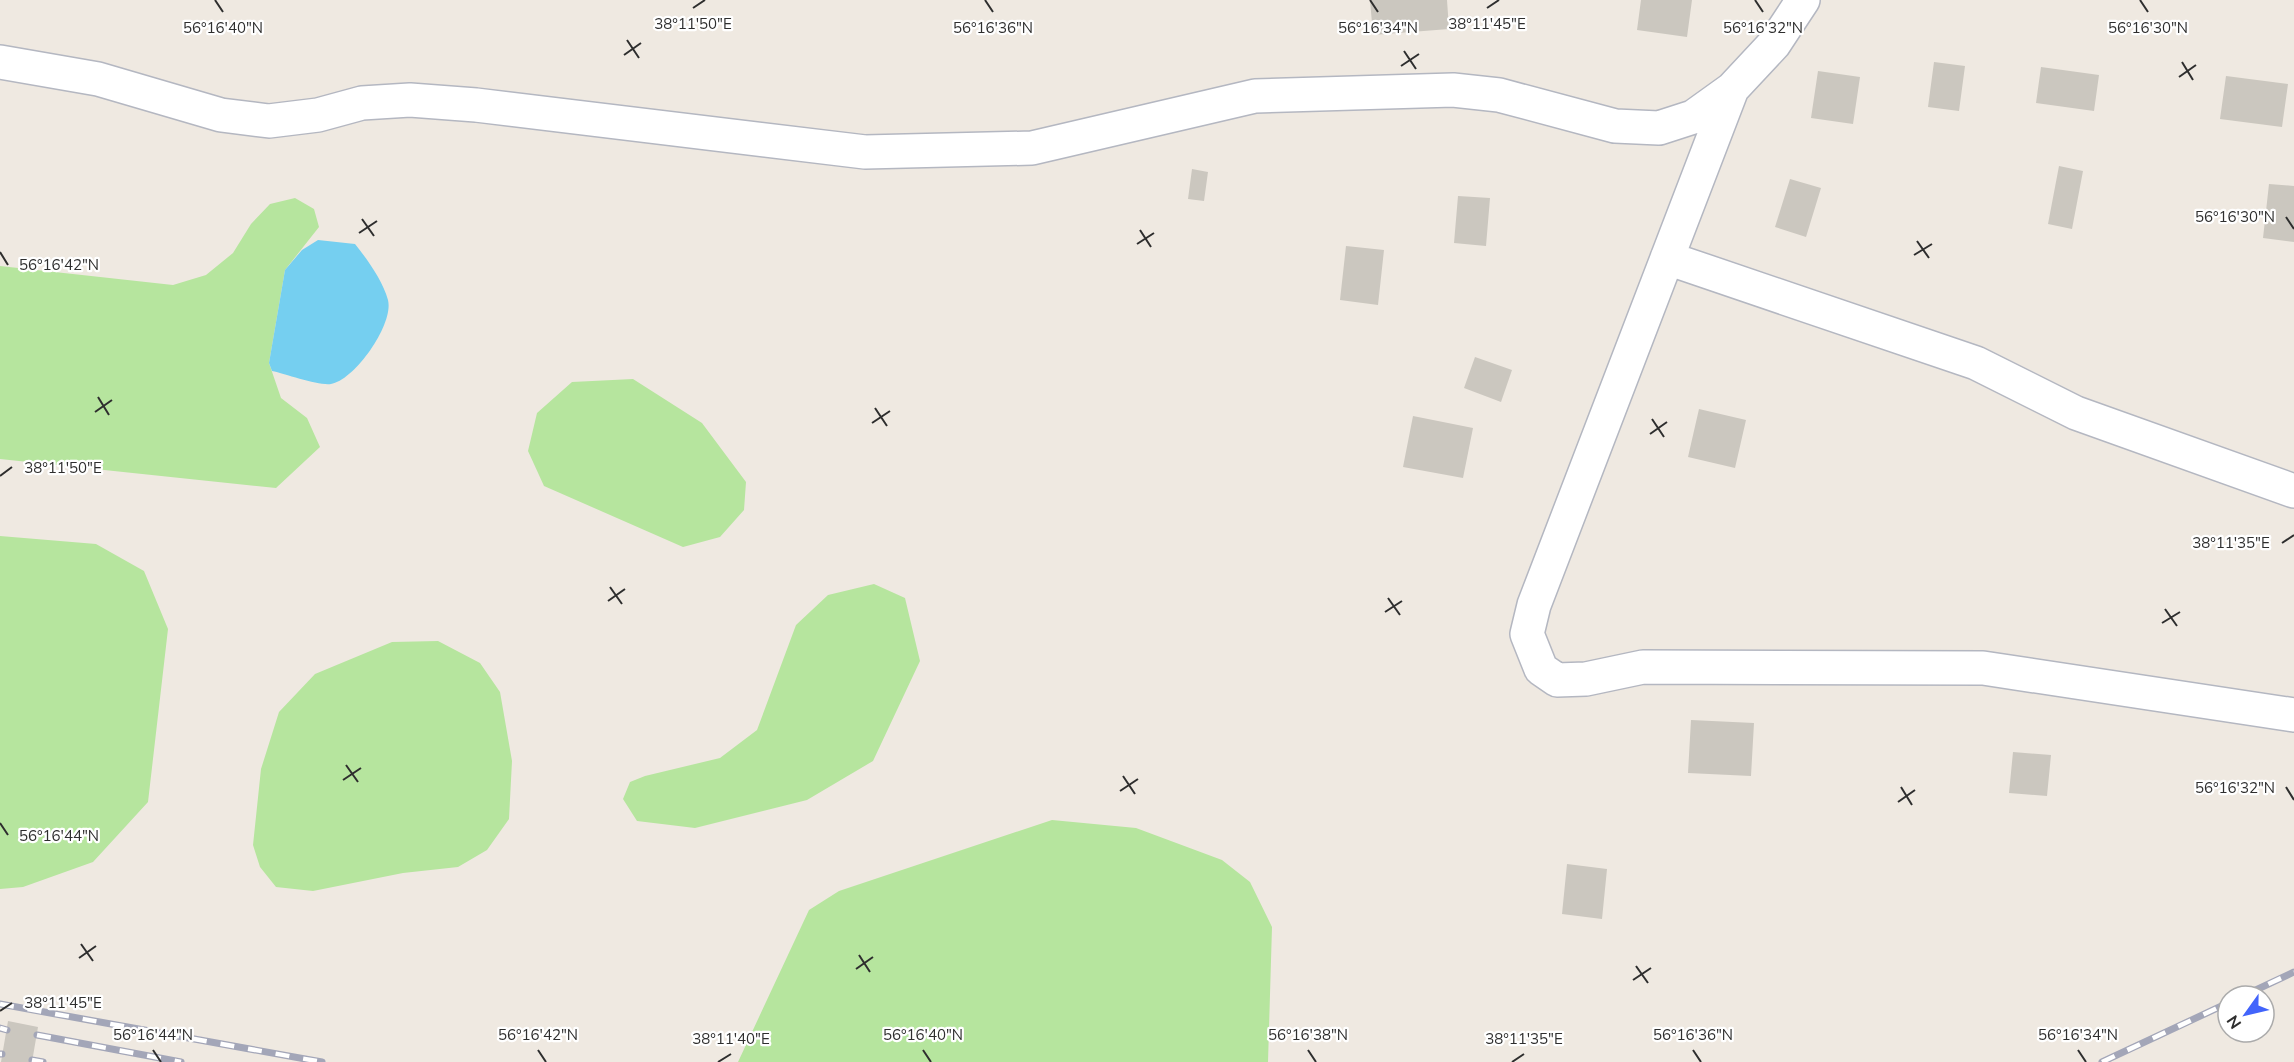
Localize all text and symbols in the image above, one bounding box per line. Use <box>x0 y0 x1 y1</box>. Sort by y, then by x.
text: 38°11'50"E <box>654 14 732 33</box>
text: 38°11'45"E <box>1448 14 1526 33</box>
text: 56°16'40"N <box>183 18 263 37</box>
text: 56°16'36"N <box>953 18 1033 37</box>
text: 56°16'34"N <box>1338 18 1418 37</box>
text: 56°16'32"N <box>1723 18 1803 37</box>
text: 56°16'30"N <box>2108 18 2188 37</box>
text: 56°16'30"N <box>2195 207 2275 226</box>
text: 56°16'42"N <box>19 255 99 274</box>
text: 38°11'50"E <box>24 458 102 477</box>
text: 38°11'35"E <box>2192 533 2270 552</box>
text: 56°16'32"N <box>2195 778 2275 797</box>
text: 56°16'44"N <box>19 826 99 845</box>
north arrow <box>2216 984 2276 1044</box>
text: 38°11'45"E <box>24 993 102 1012</box>
text: N <box>2222 1012 2245 1033</box>
text: 56°16'44"N <box>113 1025 193 1044</box>
text: 56°16'42"N <box>498 1025 578 1044</box>
text: 56°16'40"N <box>883 1025 963 1044</box>
text: 56°16'38"N <box>1268 1025 1348 1044</box>
text: 56°16'36"N <box>1653 1025 1733 1044</box>
text: 56°16'34"N <box>2038 1025 2118 1044</box>
text: 38°11'40"E <box>692 1029 770 1048</box>
text: 38°11'35"E <box>1485 1029 1563 1048</box>

